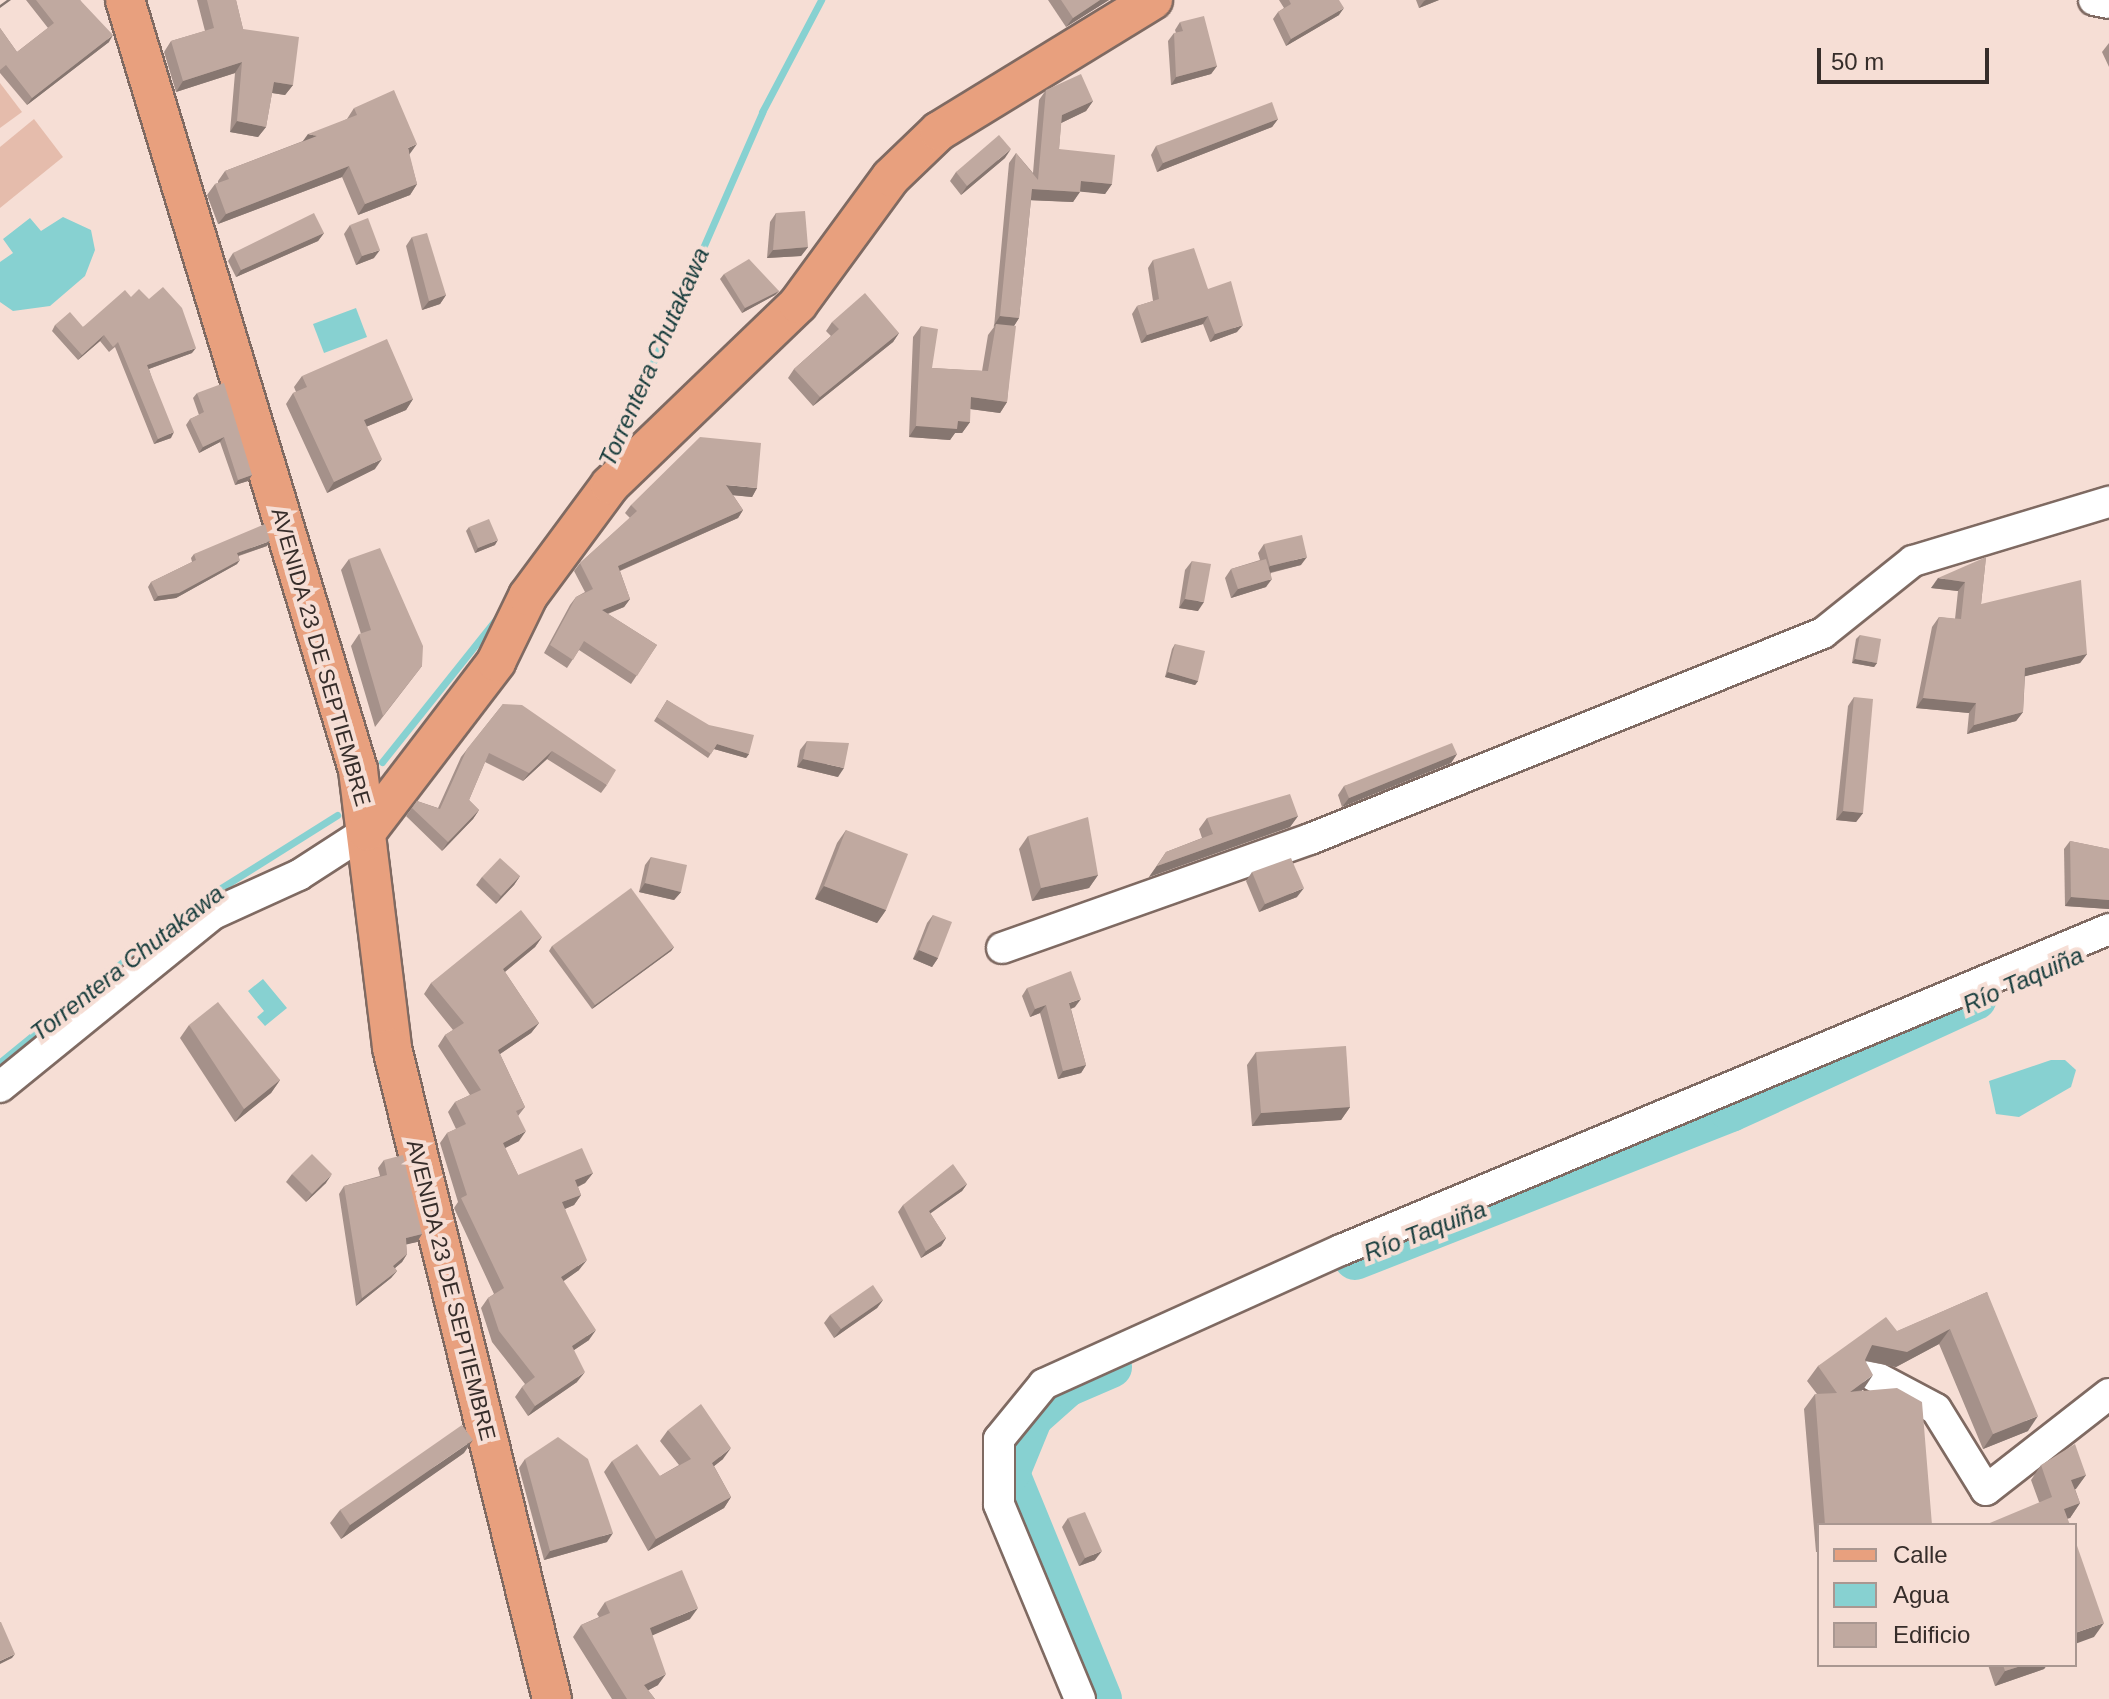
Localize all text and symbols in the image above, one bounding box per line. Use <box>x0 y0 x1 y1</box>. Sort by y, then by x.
scale bar <box>1821 32 1993 82</box>
text: 50 m <box>1831 48 1884 75</box>
water label: Torrentera Chutakawa <box>593 243 715 471</box>
street label: AVENIDA 23 DE SEPTIEMBRE <box>266 504 376 810</box>
water label: Torrentera Chutakawa <box>25 879 229 1047</box>
water label: Río Taquiña <box>1958 941 2088 1019</box>
street label: AVENIDA 23 DE SEPTIEMBRE <box>401 1136 501 1444</box>
water label: Río Taquiña <box>1360 1195 1490 1267</box>
legend <box>1817 1523 2077 1667</box>
text: Calle <box>1893 1541 1948 1568</box>
text: Agua <box>1893 1581 1949 1608</box>
text: Edificio <box>1893 1621 1970 1648</box>

